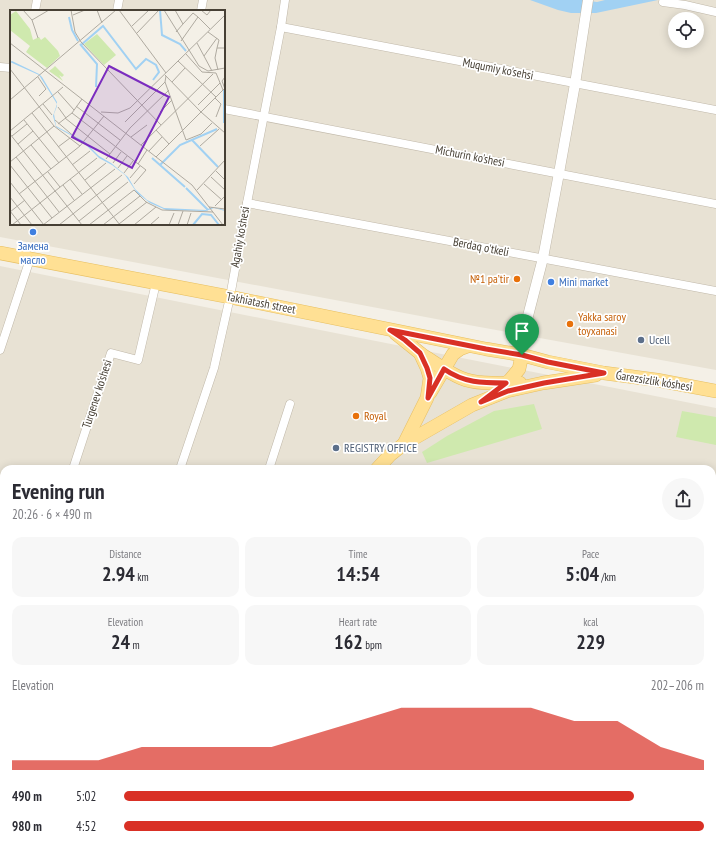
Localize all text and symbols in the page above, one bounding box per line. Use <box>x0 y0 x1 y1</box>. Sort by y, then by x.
inset map <box>10 10 225 225</box>
map controls <box>668 12 704 48</box>
button: locate <box>668 12 704 48</box>
street label: Muqumiy ko'sehsi <box>461 54 535 83</box>
street label: Michurin ko'shesi <box>434 141 506 170</box>
street label: Agahiy ko'shesi <box>227 205 252 269</box>
marker: Замена масло <box>28 227 38 237</box>
street label: Berdaq o'tkeli <box>452 234 510 259</box>
place label: Замена масло <box>17 238 49 267</box>
place label: №1 paʼtir <box>470 271 510 286</box>
marker: №1 paʼtir <box>512 274 522 284</box>
place label: Mini market <box>559 274 609 289</box>
marker: Mini market <box>546 277 556 287</box>
street label: Takhiatash street <box>225 288 298 317</box>
place label: Yakka saroy toyxanasi <box>578 309 626 338</box>
pin <box>505 314 539 355</box>
marker: Yakka saroy toyxanasi <box>565 319 575 329</box>
icon: arrive <box>511 320 533 342</box>
place label: Ucell <box>649 332 670 347</box>
marker: Ucell <box>636 335 646 345</box>
street label: Turgenev ko'shesi <box>78 358 115 430</box>
street label: Ǵarezsizlik kóshesi <box>615 367 693 394</box>
place label: Royal <box>364 408 387 423</box>
marker: Royal <box>351 411 361 421</box>
place label: REGISTRY OFFICE <box>344 440 417 455</box>
marker: REGISTRY OFFICE <box>331 443 341 453</box>
text: Evening run <box>12 477 105 505</box>
button: share <box>662 478 704 520</box>
text: 20:26 · 6 × 490 m <box>12 506 92 523</box>
text: Distance <box>109 547 142 561</box>
text: Time <box>348 547 368 561</box>
text: Pace <box>582 547 599 561</box>
text: 2.94 <box>102 561 135 587</box>
text: 14:54 <box>336 561 380 587</box>
text: 5:04 <box>565 561 599 587</box>
text: km <box>135 570 149 584</box>
text: /km <box>599 570 616 584</box>
text: Elevation <box>108 615 143 629</box>
text: Heart rate <box>339 615 377 629</box>
text: kcal <box>583 615 598 629</box>
text: 24 <box>111 629 130 655</box>
text: 162 <box>334 629 363 655</box>
text: 229 <box>576 629 605 655</box>
text: m <box>130 638 140 652</box>
text: bpm <box>363 638 382 652</box>
text: Elevation <box>12 677 54 694</box>
text: 202–206 m <box>651 677 704 694</box>
text: 490 m <box>12 788 42 805</box>
text: 5:02 <box>76 788 96 805</box>
text: 980 m <box>12 818 42 835</box>
text: 4:52 <box>76 818 96 835</box>

